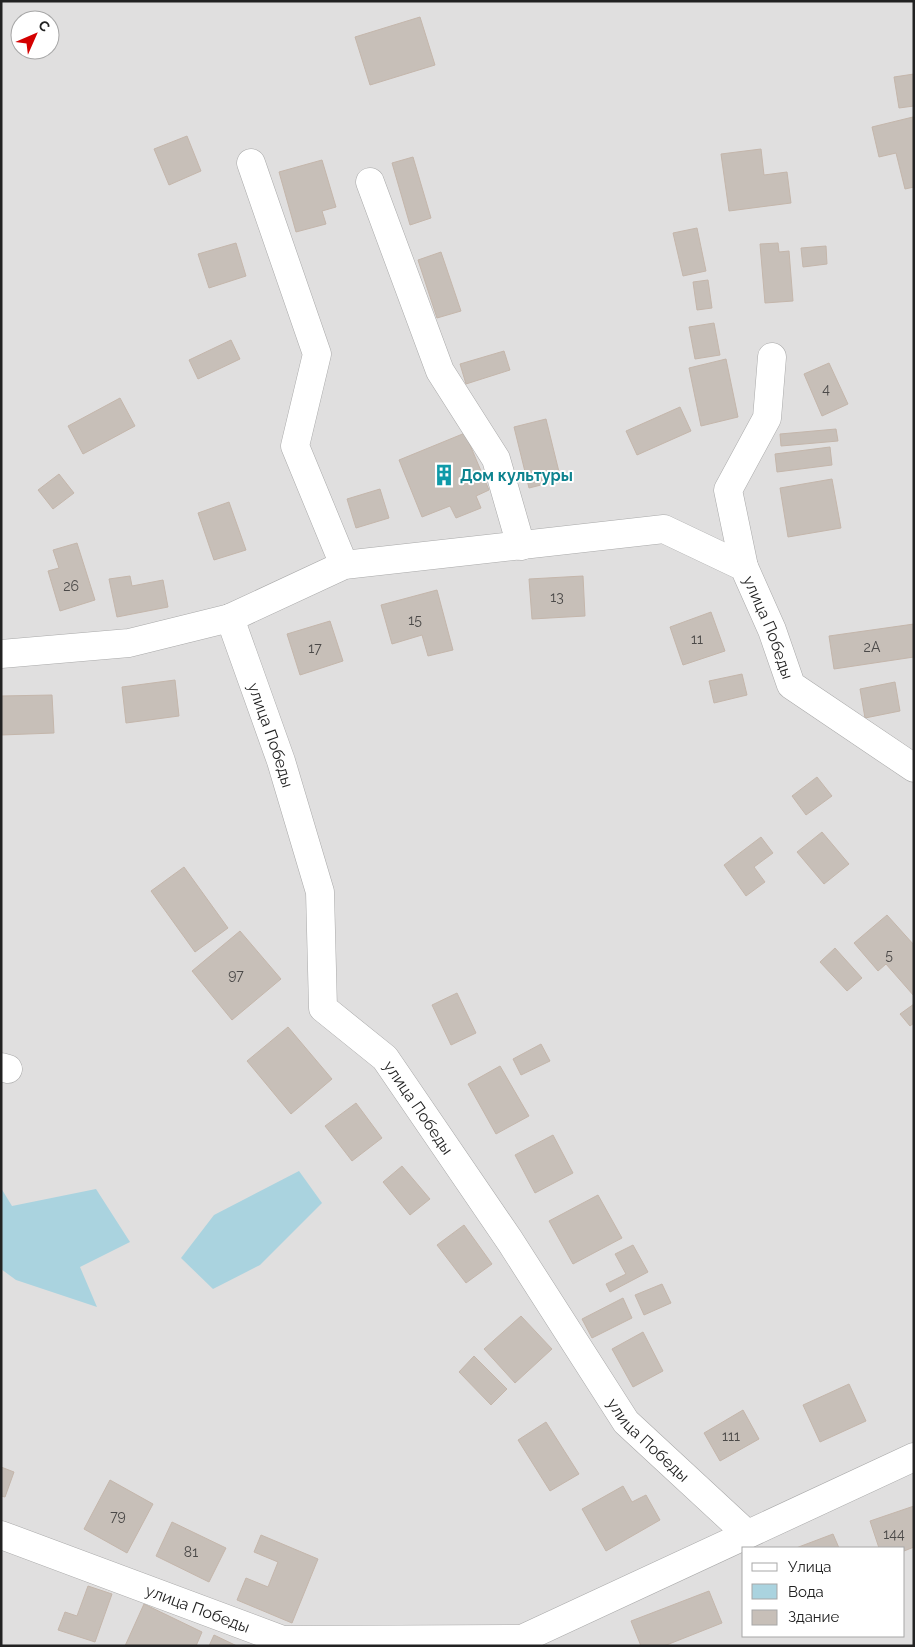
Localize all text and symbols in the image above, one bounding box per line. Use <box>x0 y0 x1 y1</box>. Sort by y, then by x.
north arrow <box>10 10 60 60</box>
text: С <box>35 17 54 35</box>
house number: 4 <box>822 381 830 397</box>
building icon: Дом культуры <box>431 462 457 488</box>
place label: Дом культуры <box>460 466 573 485</box>
street label: улица Победы <box>739 573 797 682</box>
house number: 26 <box>63 578 79 594</box>
house number: 13 <box>550 589 564 605</box>
house number: 15 <box>408 612 422 628</box>
house number: 11 <box>691 631 703 647</box>
house number: 2А <box>864 639 881 655</box>
house number: 17 <box>308 640 322 656</box>
street label: улица Победы <box>244 680 297 790</box>
house number: 5 <box>885 947 893 963</box>
house number: 97 <box>228 967 244 983</box>
street label: улица Победы <box>380 1057 457 1158</box>
street label: улица Победы <box>603 1395 693 1486</box>
house number: 111 <box>722 1428 740 1444</box>
house number: 79 <box>110 1508 126 1524</box>
house number: 144 <box>883 1526 905 1542</box>
house number: 81 <box>184 1544 198 1560</box>
legend <box>742 1547 905 1637</box>
text: Улица <box>788 1558 832 1576</box>
street label: улица Победы <box>143 1581 252 1637</box>
text: Вода <box>788 1583 824 1601</box>
text: Здание <box>788 1608 840 1626</box>

